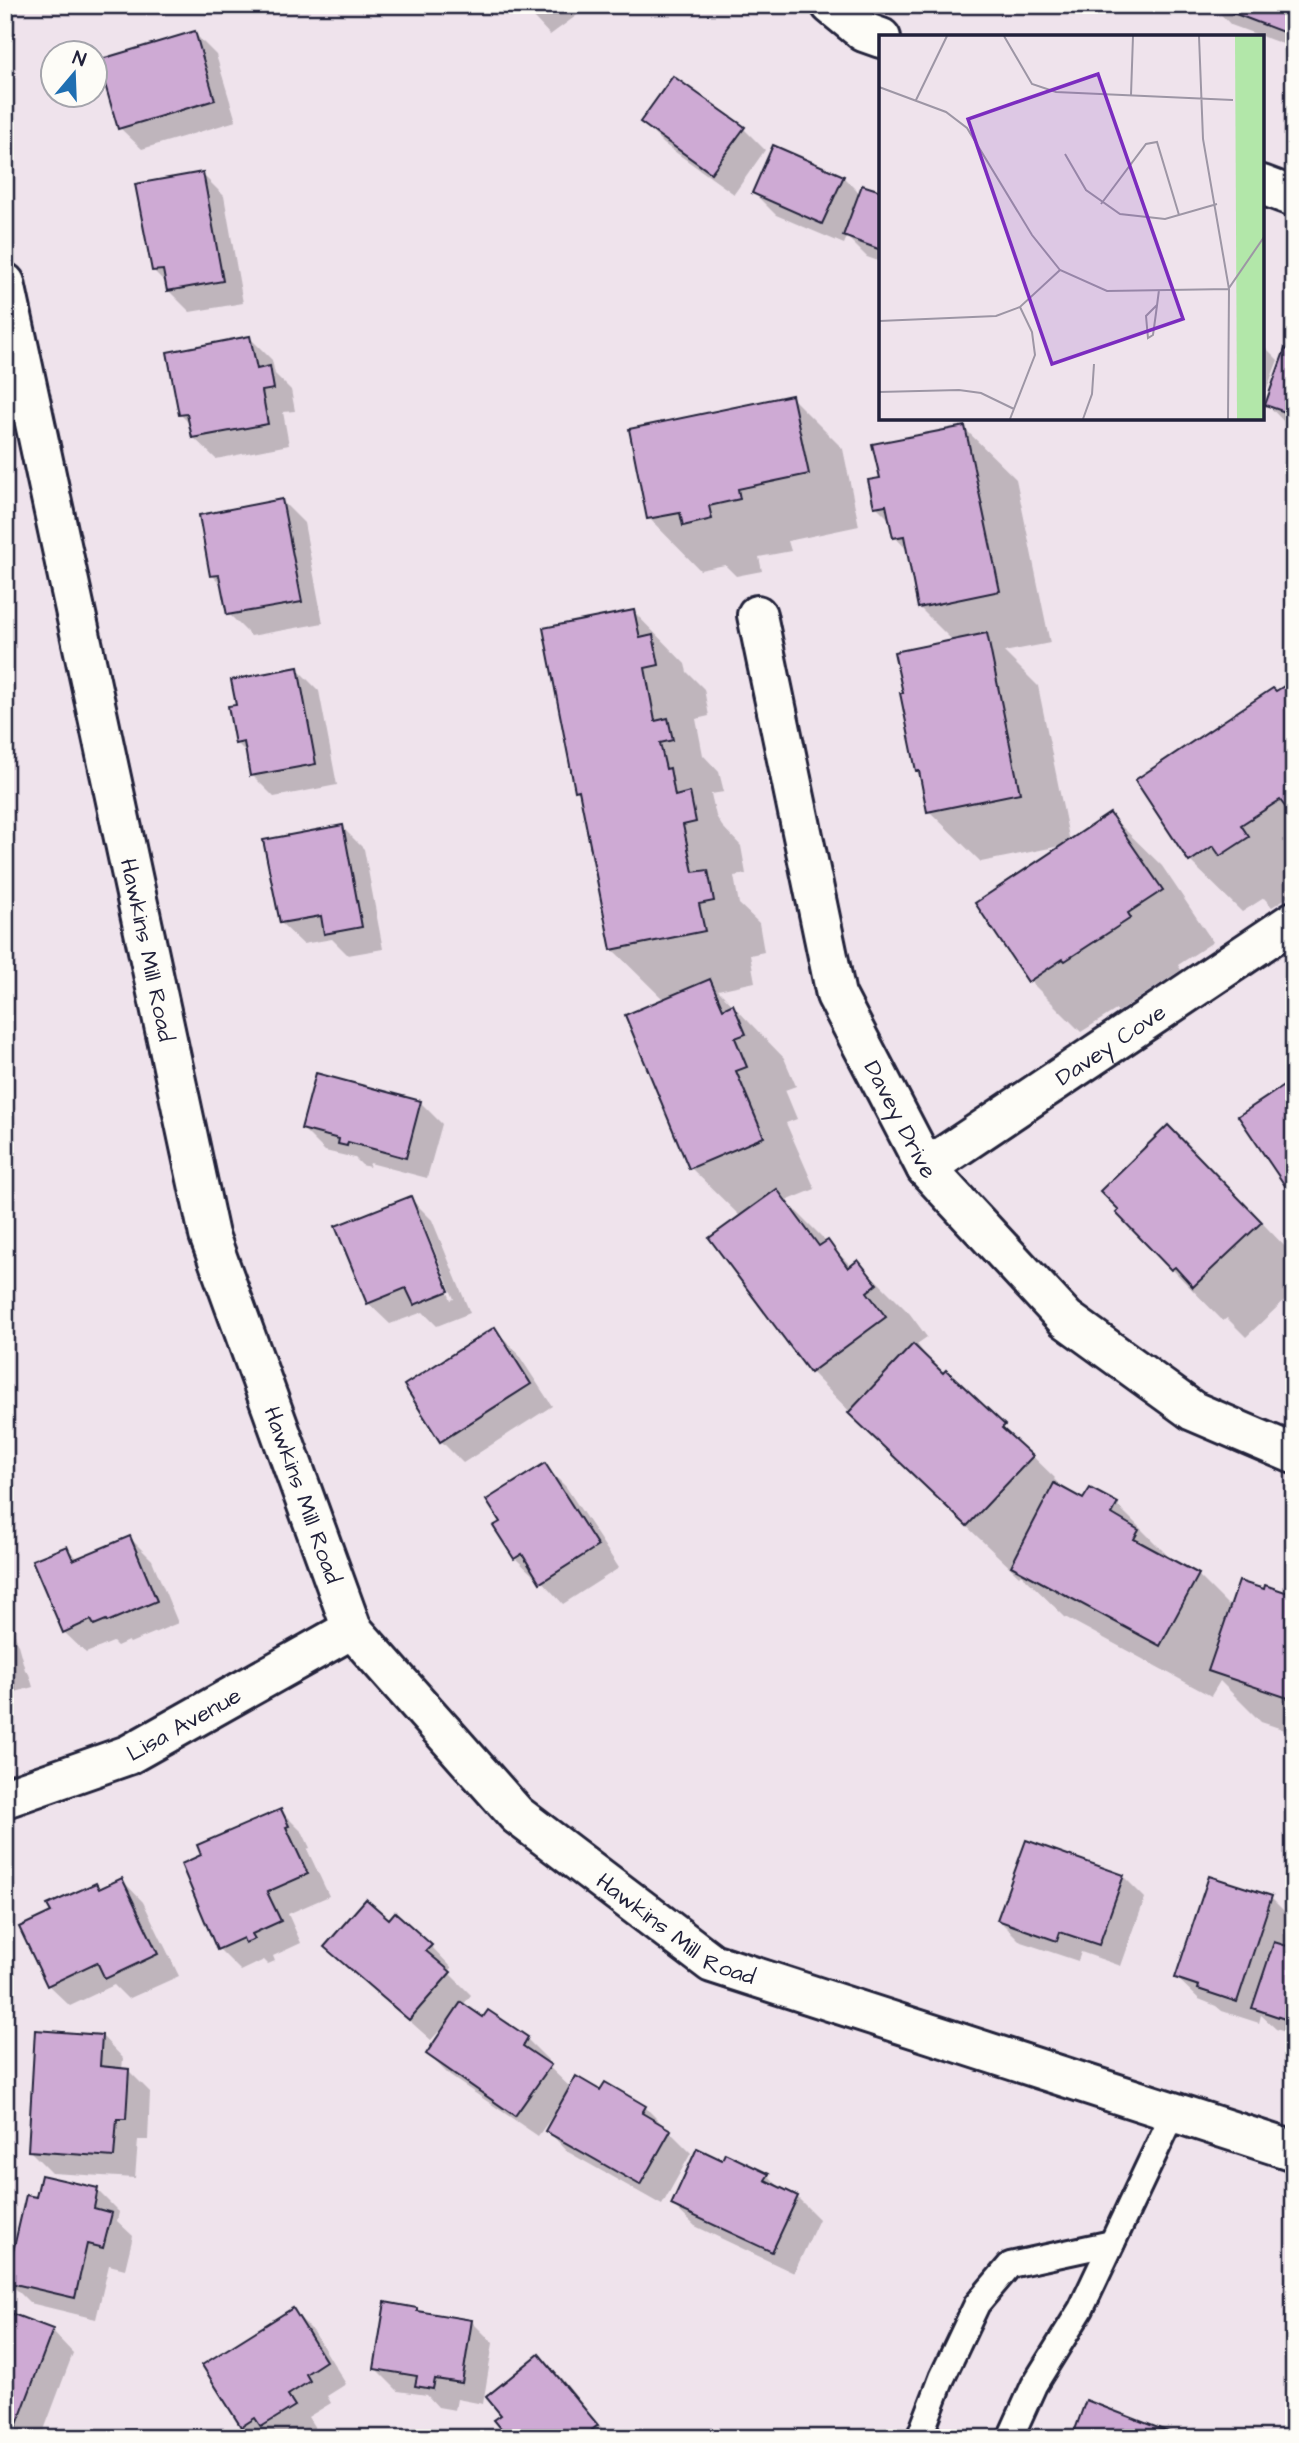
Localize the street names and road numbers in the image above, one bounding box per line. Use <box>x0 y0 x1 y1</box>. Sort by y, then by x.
street label: Hawkins Mill Road <box>112 856 182 1045</box>
street label: Davey Cove <box>1049 997 1172 1094</box>
street label: Davey Drive <box>856 1055 943 1186</box>
street label: Hawkins Mill Road <box>256 1402 349 1588</box>
street label: Lisa Avenue <box>121 1680 247 1770</box>
street label: Hawkins Mill Road <box>589 1866 759 1993</box>

